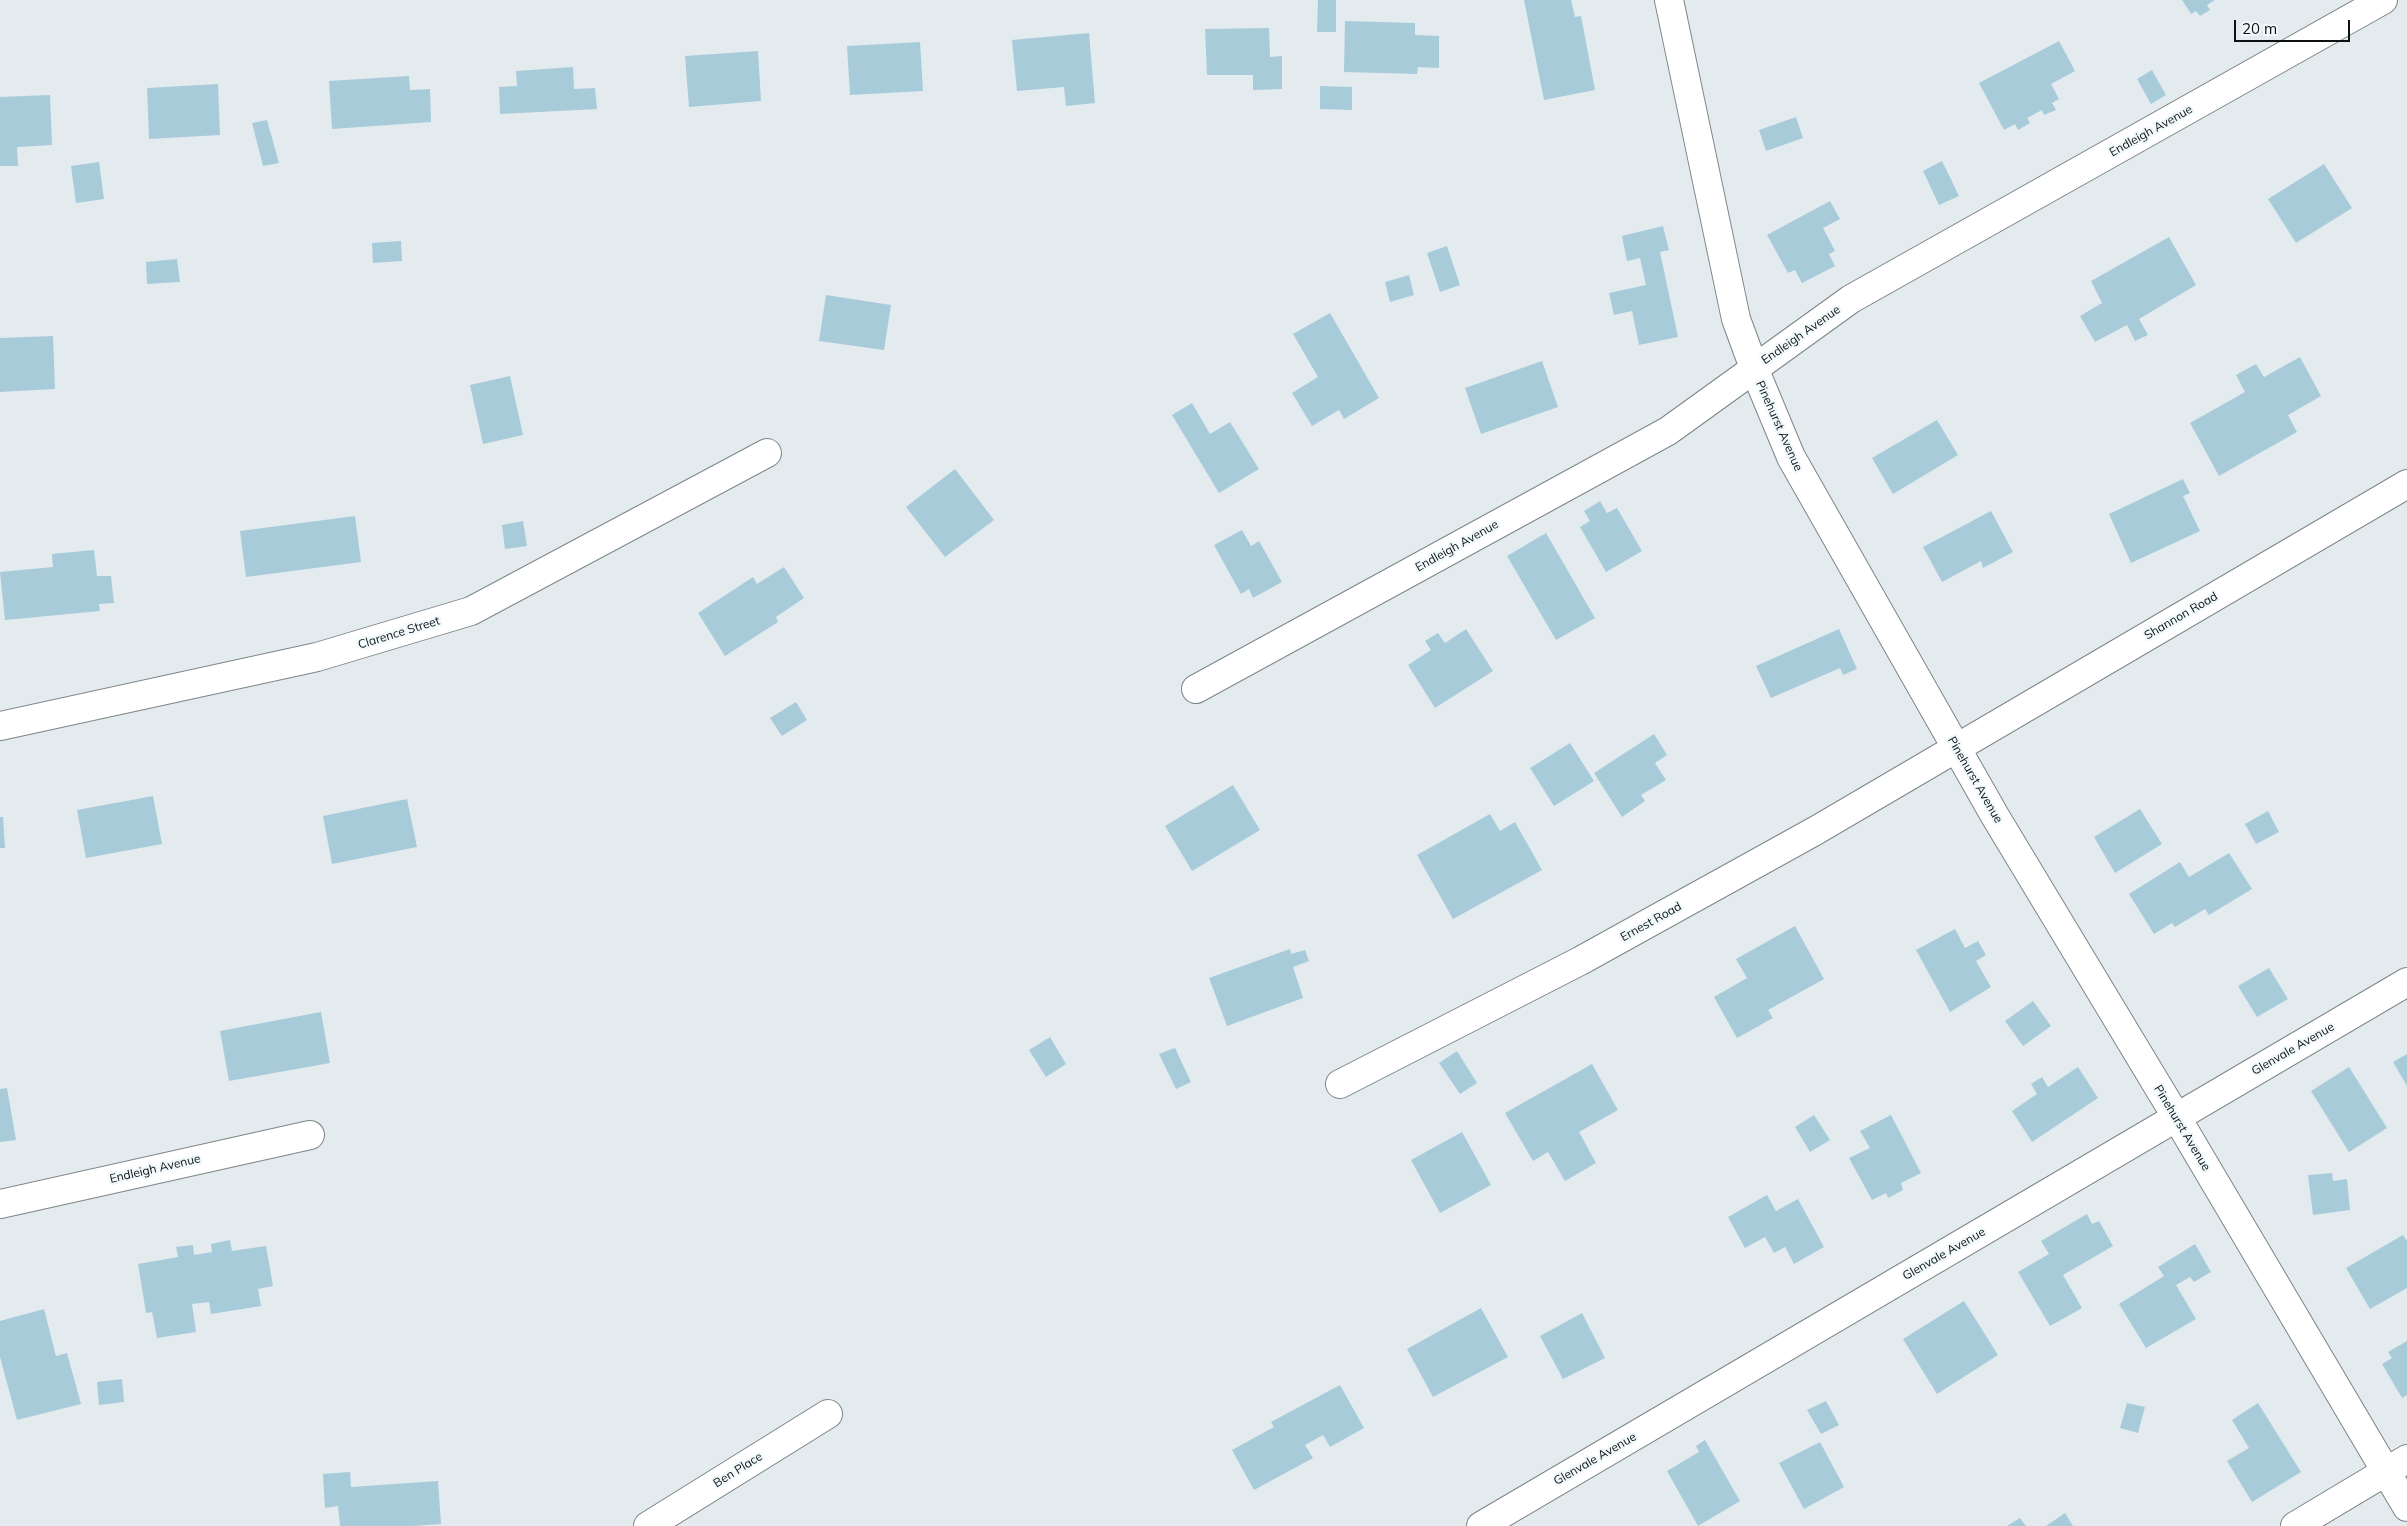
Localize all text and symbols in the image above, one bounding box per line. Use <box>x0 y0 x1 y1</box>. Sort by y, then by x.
scale bar <box>2237 10 2353 42</box>
text: 20 m <box>2242 19 2277 38</box>
street label: Endleigh Avenue <box>2107 102 2195 160</box>
street label: Endleigh Avenue <box>1759 303 1843 367</box>
street label: Pinehurst Avenue <box>1753 379 1805 473</box>
street label: Endleigh Avenue <box>1413 517 1501 575</box>
street label: Shannon Road <box>2142 589 2220 643</box>
street label: Clarence Street <box>356 614 442 652</box>
street label: Pinehurst Avenue <box>1944 734 2006 826</box>
street label: Ernest Road <box>1618 899 1684 945</box>
street label: Glenvale Avenue <box>2249 1020 2337 1078</box>
street label: Pinehurst Avenue <box>2151 1083 2213 1173</box>
street label: Endleigh Avenue <box>108 1152 202 1186</box>
street label: Glenvale Avenue <box>1900 1225 1988 1283</box>
street label: Glenvale Avenue <box>1551 1430 1639 1488</box>
street label: Ben Place <box>711 1449 765 1491</box>

